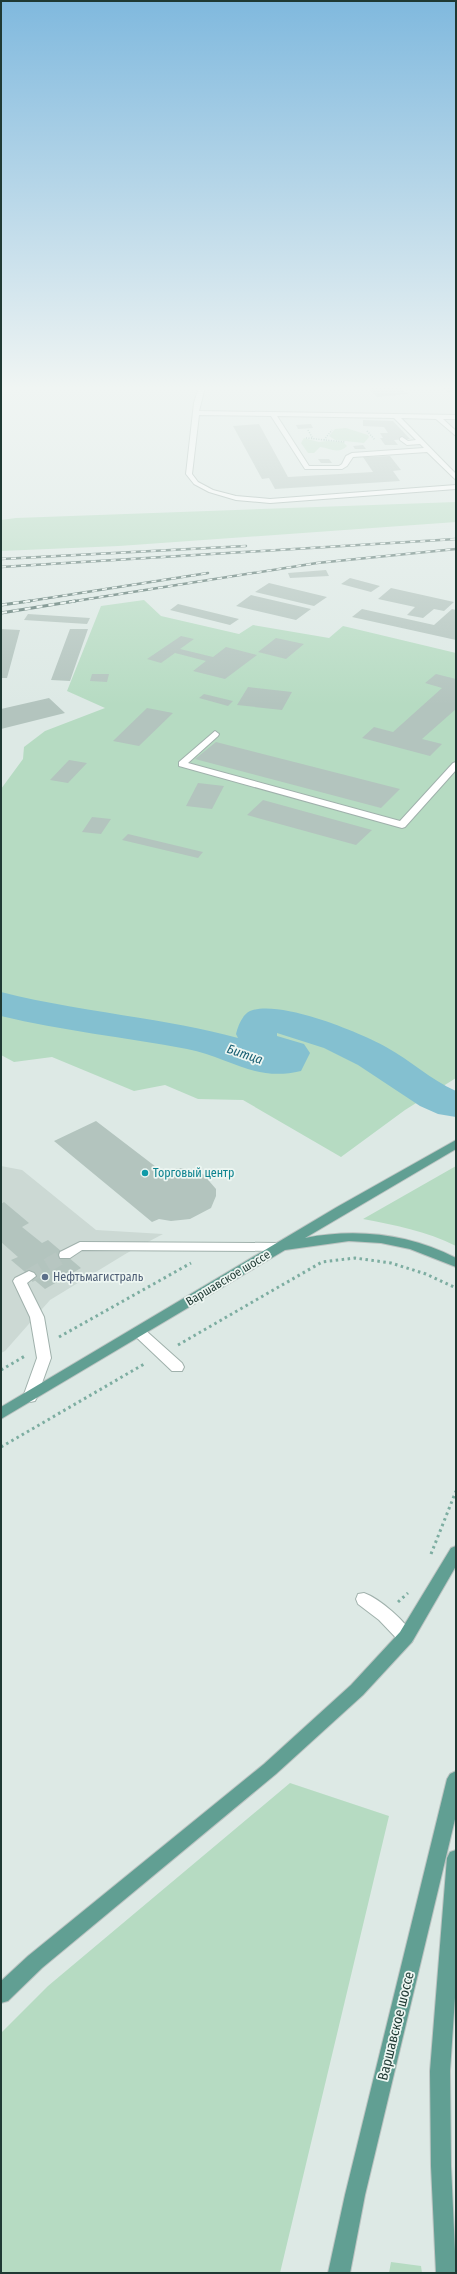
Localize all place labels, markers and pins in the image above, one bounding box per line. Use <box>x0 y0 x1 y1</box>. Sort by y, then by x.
place label: Торговый центр <box>153 1166 234 1180</box>
marker: Торговый центр <box>140 1168 150 1178</box>
place label: Нефтьмагистраль <box>53 1270 144 1284</box>
marker: Нефтьмагистраль <box>40 1272 50 1282</box>

